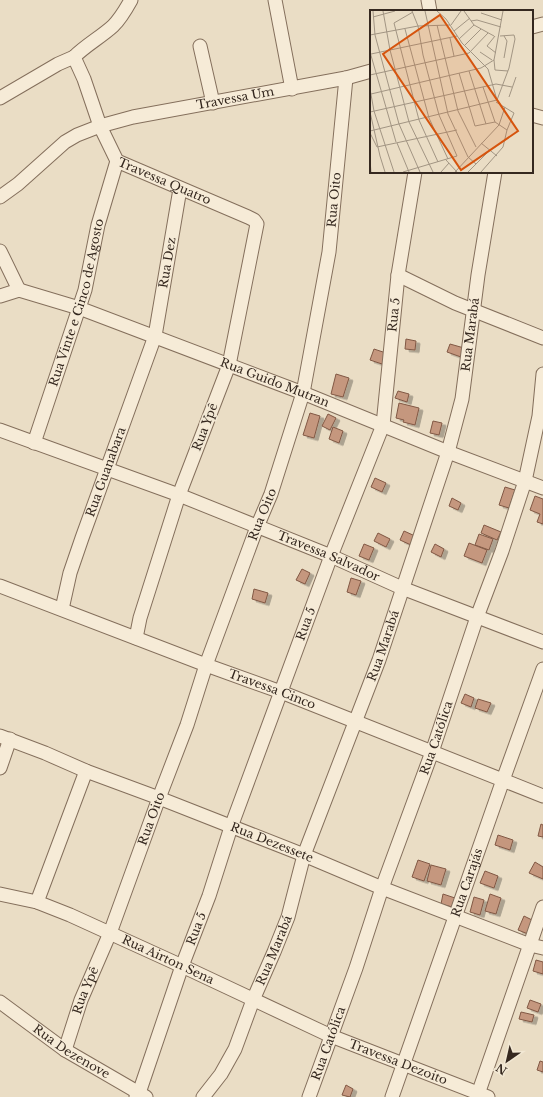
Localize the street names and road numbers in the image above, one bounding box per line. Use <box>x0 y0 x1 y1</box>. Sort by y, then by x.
street label: Travessa Um <box>195 83 275 112</box>
street label: Travessa Quatro <box>116 154 214 207</box>
street label: Rua Oito <box>323 171 344 228</box>
street label: Rua Vinte e Cinco de Agosto <box>45 217 107 388</box>
street label: Rua Dez <box>155 236 179 289</box>
street label: Rua Marabá <box>458 296 482 372</box>
street label: Rua 5 <box>384 297 403 333</box>
street label: Rua Guido Mutran <box>218 354 332 410</box>
street label: Rua Ypê <box>189 401 221 453</box>
street label: Rua Guanabara <box>82 425 129 519</box>
street label: Rua Oito <box>245 486 279 543</box>
street label: Travessa Salvador <box>275 527 382 584</box>
street label: Rua 5 <box>292 605 319 642</box>
street label: Rua Marabá <box>364 608 402 683</box>
street label: Travessa Cinco <box>227 666 318 712</box>
street label: Rua Católica <box>416 699 456 777</box>
street label: Rua Oito <box>134 790 168 847</box>
street label: Rua Dezessete <box>228 819 316 865</box>
street label: Rua Carajás <box>448 846 486 919</box>
street label: Rua 5 <box>183 910 209 947</box>
street label: Rua Marabá <box>252 913 295 987</box>
street label: Rua Airton Sena <box>120 932 217 987</box>
street label: Rua Ypê <box>69 964 102 1016</box>
street label: Rua Católica <box>308 1004 348 1082</box>
street label: Rua Dezenove <box>30 1021 113 1081</box>
street label: Travessa Dezoito <box>347 1036 450 1088</box>

